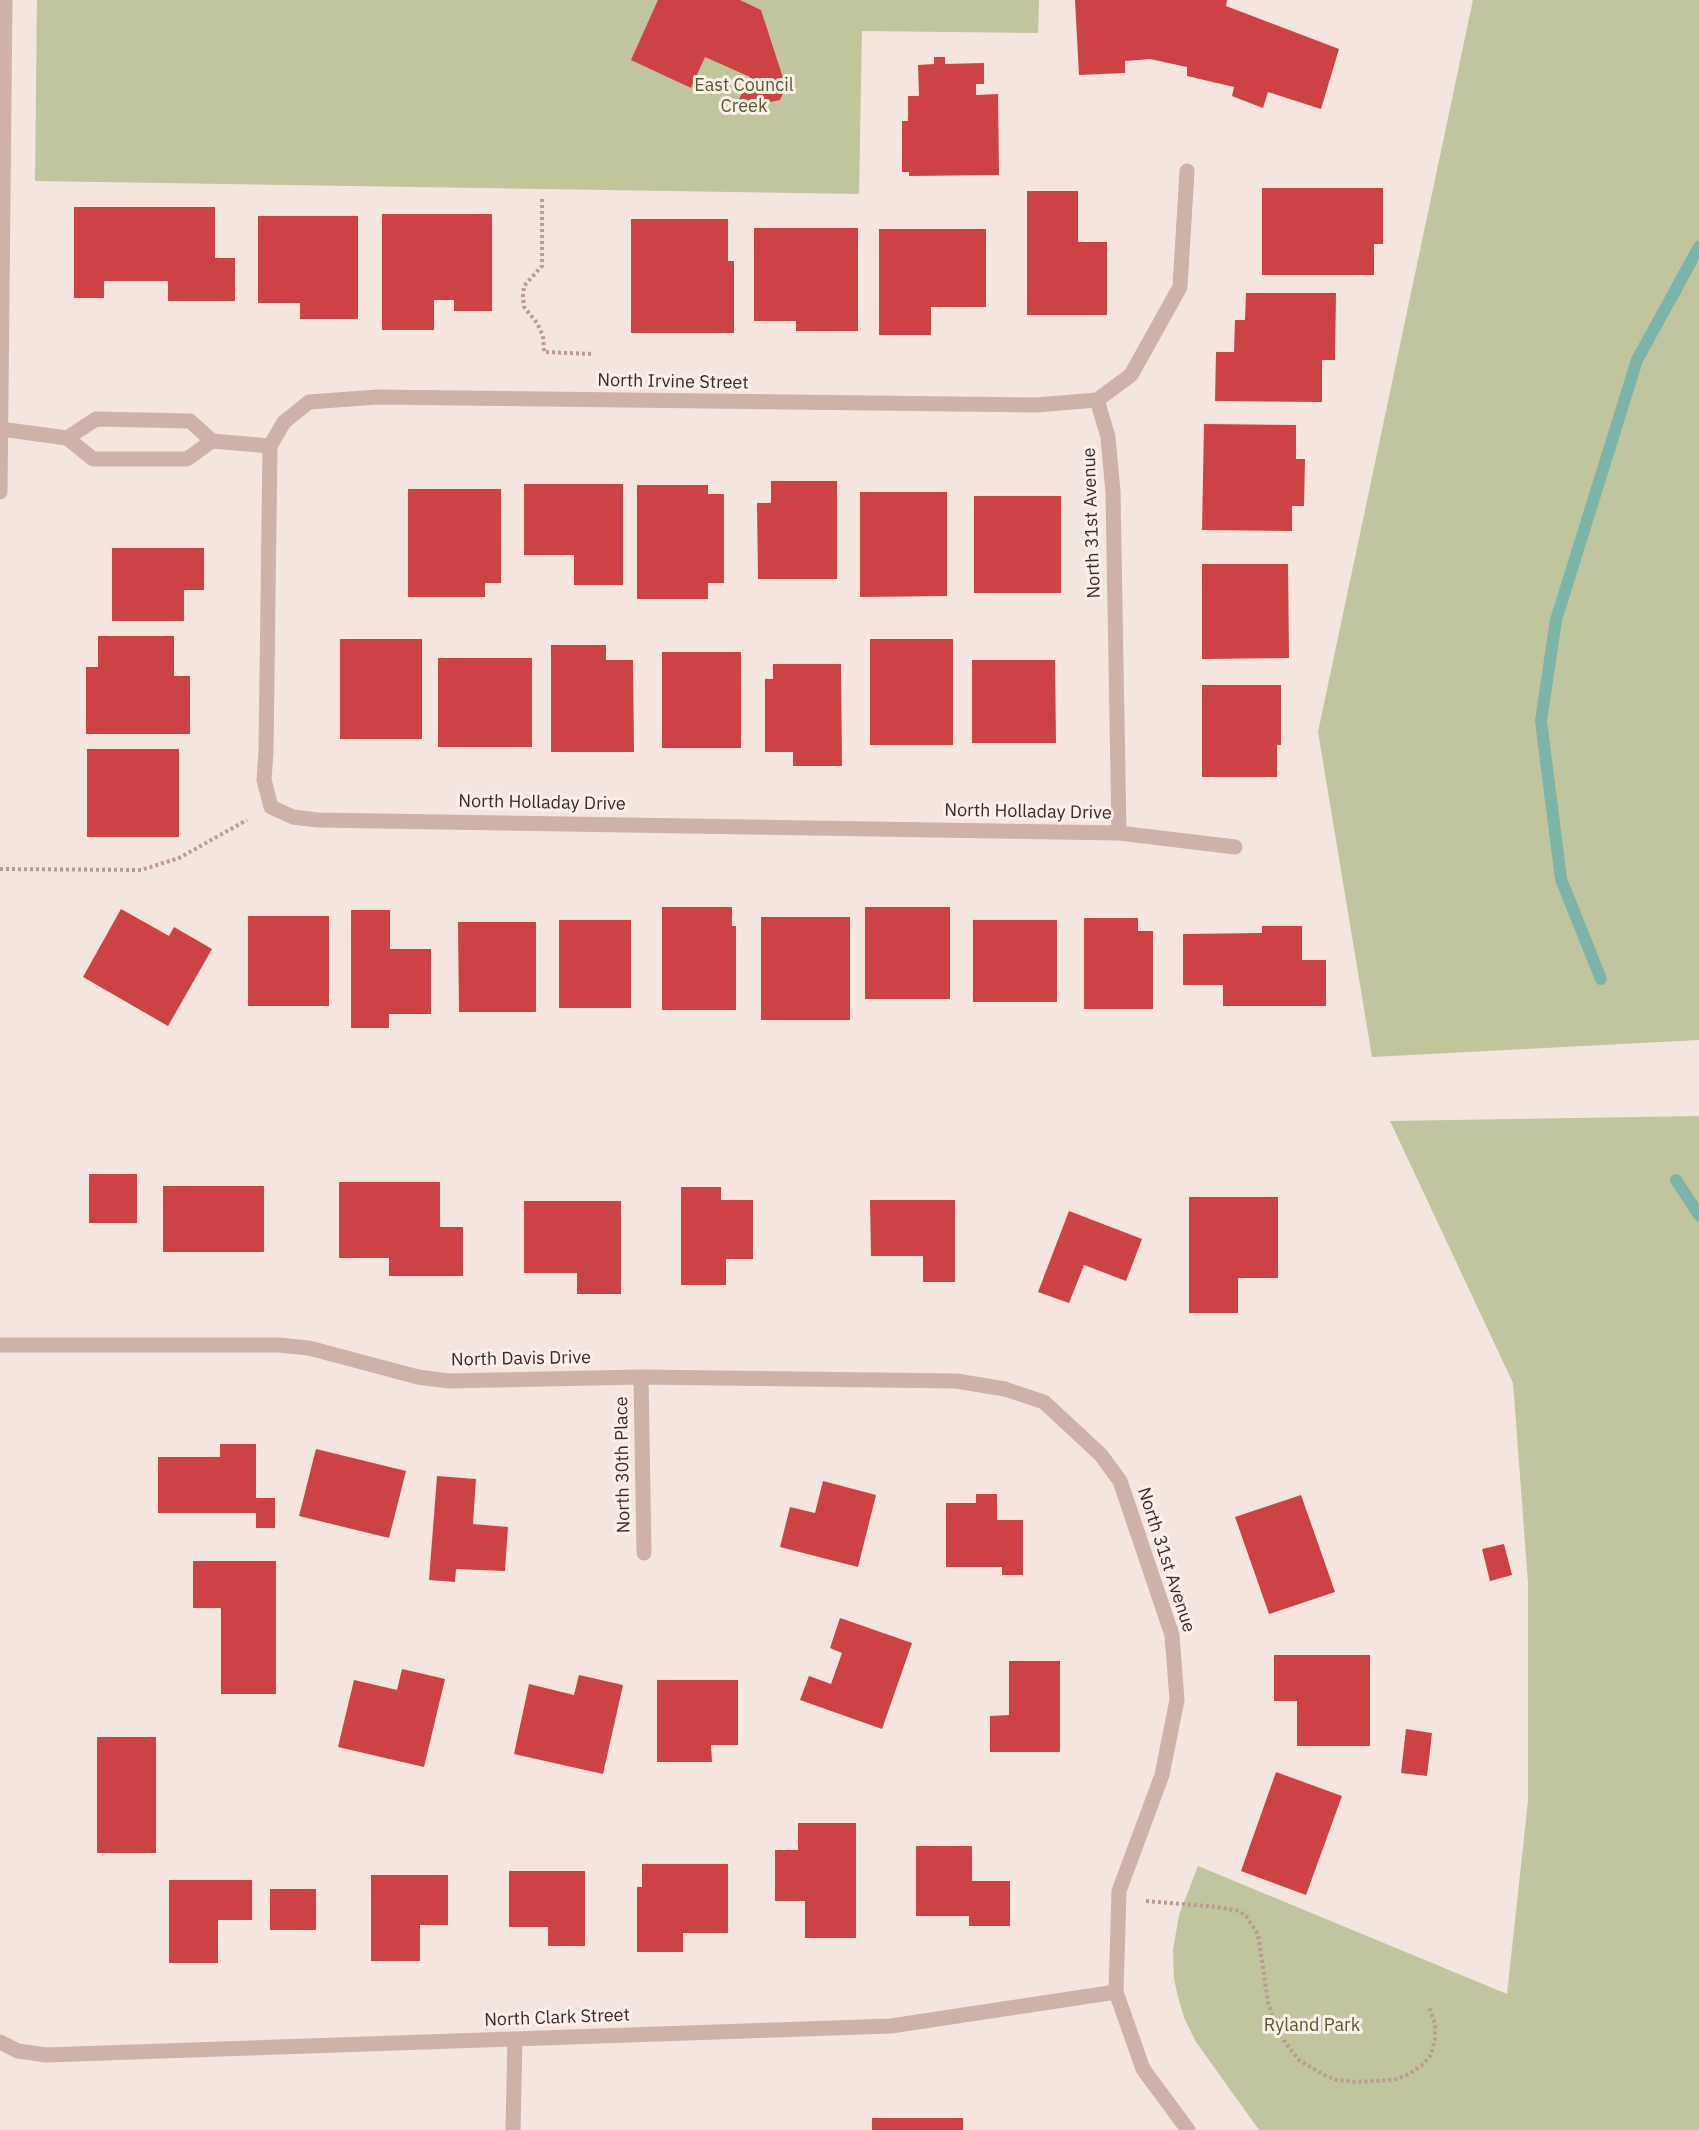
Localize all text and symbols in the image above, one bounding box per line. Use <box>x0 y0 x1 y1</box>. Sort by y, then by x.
park label: East Council Creek <box>694 75 794 118</box>
street label: North Irvine Street <box>597 370 749 394</box>
street label: North 31st Avenue <box>1079 447 1105 599</box>
street label: North Holladay Drive <box>458 791 626 815</box>
street label: North Holladay Drive <box>944 800 1112 824</box>
street label: North Davis Drive <box>451 1347 591 1371</box>
street label: North 30th Place <box>611 1396 635 1534</box>
street label: North 31st Avenue <box>1132 1485 1200 1635</box>
street label: North Clark Street <box>484 2005 630 2031</box>
park label: Ryland Park <box>1264 2015 1360 2037</box>

